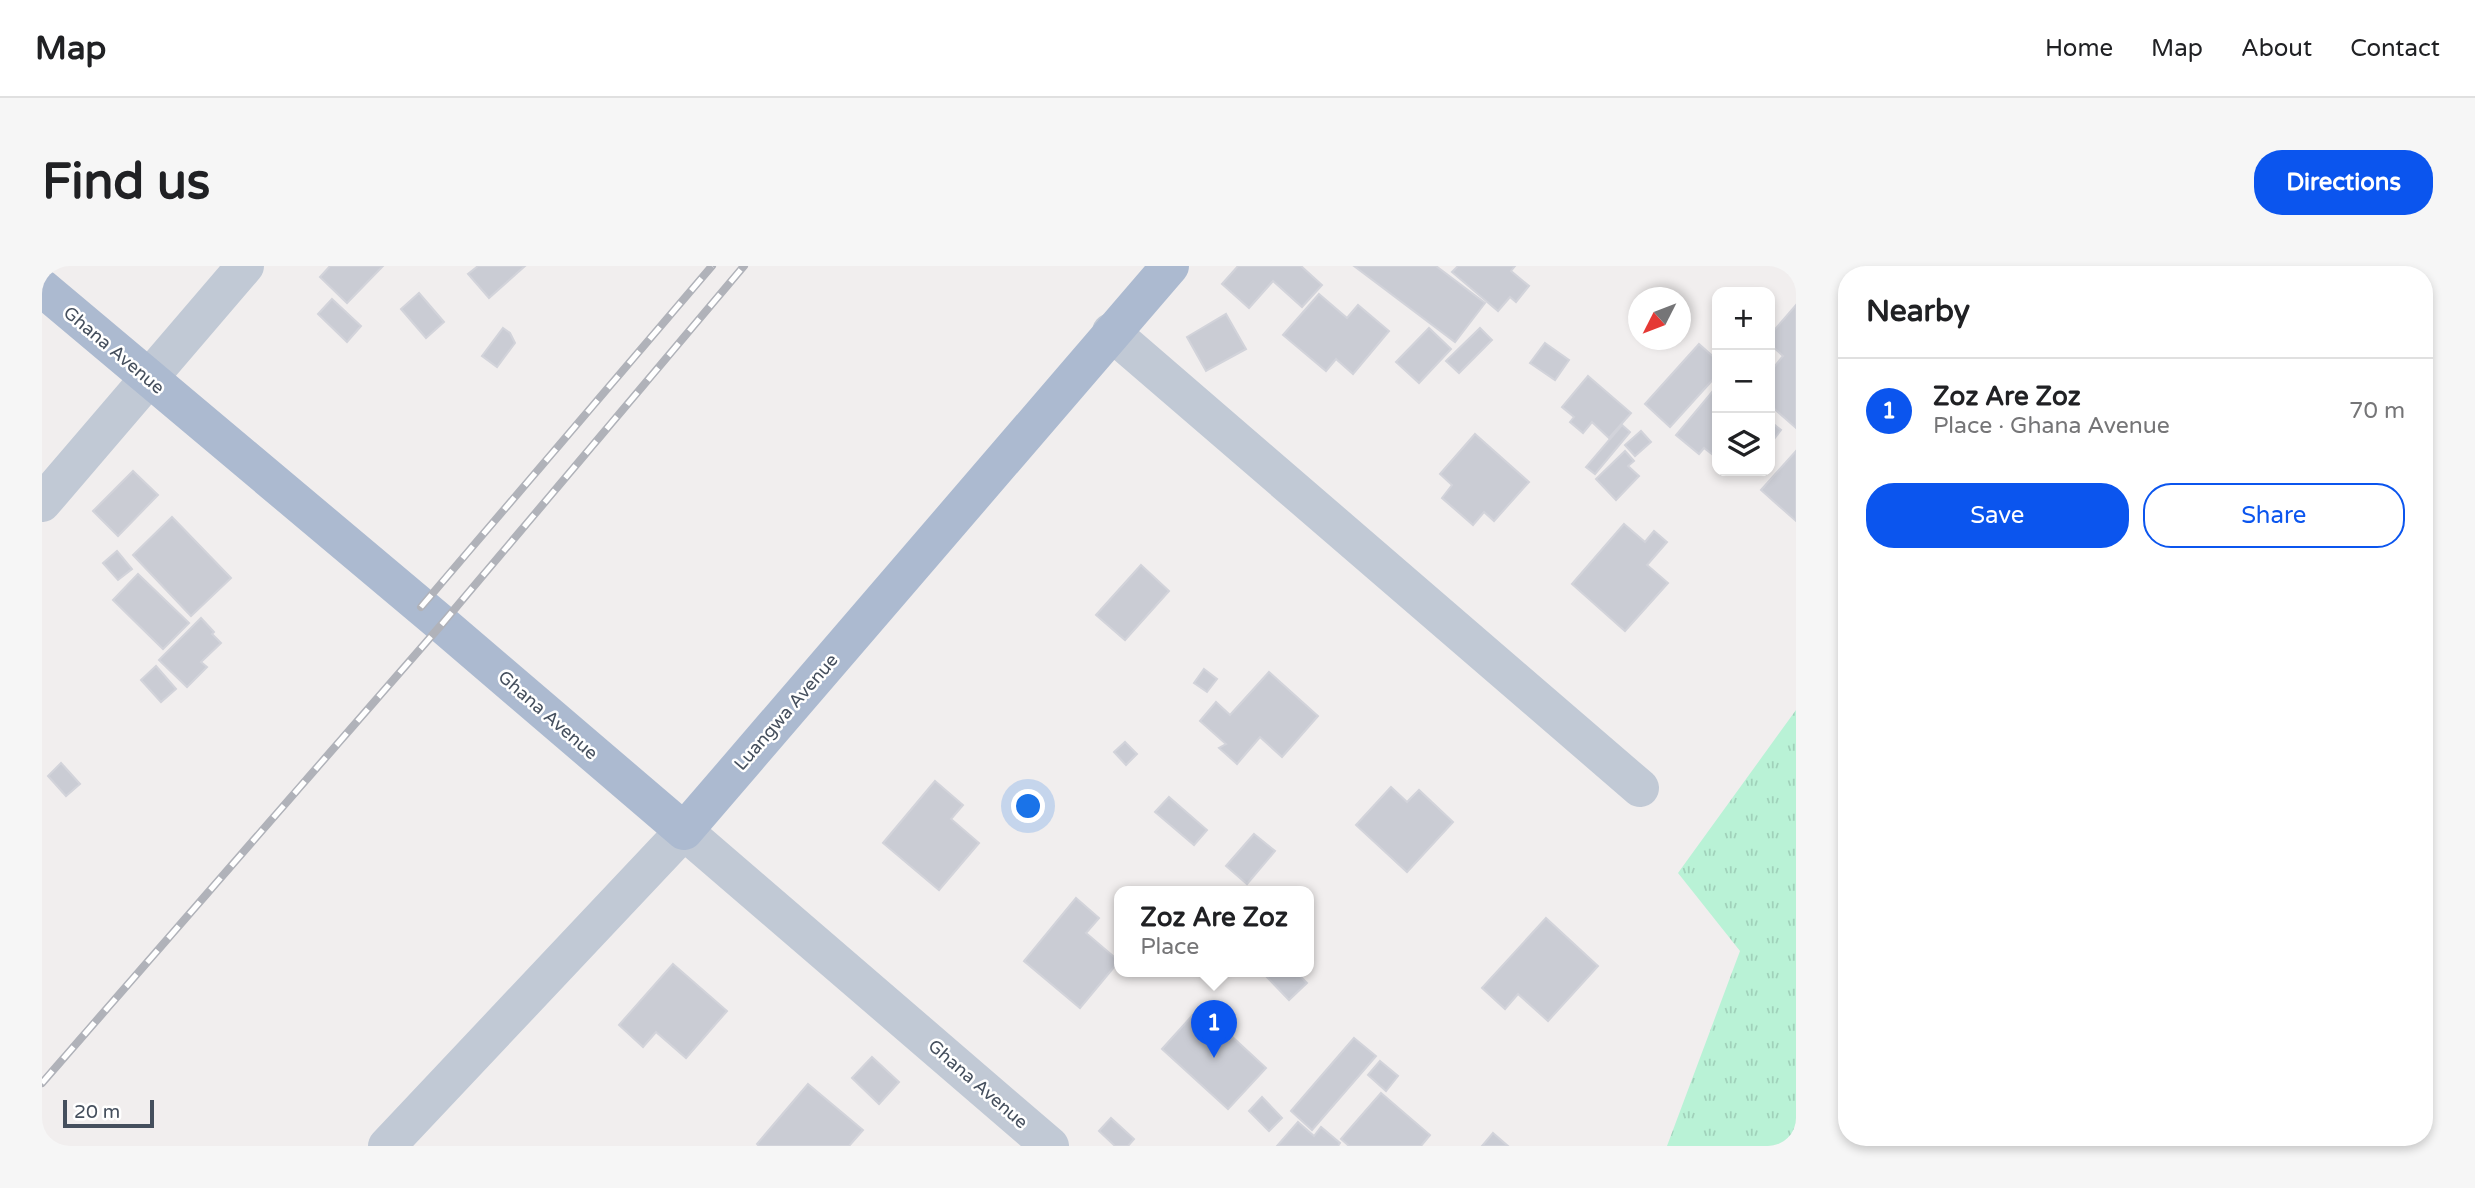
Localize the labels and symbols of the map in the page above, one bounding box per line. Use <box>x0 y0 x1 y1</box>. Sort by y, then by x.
north arrow <box>1628 287 1691 350</box>
street label: Ghana Avenue <box>59 301 169 399</box>
street label: Luangwa Avenue <box>729 649 843 775</box>
street label: Ghana Avenue <box>494 666 602 764</box>
your location <box>1011 789 1045 823</box>
pin: 1 <box>1191 1000 1237 1058</box>
street label: Ghana Avenue <box>924 1035 1032 1133</box>
scale bar <box>63 1097 154 1129</box>

